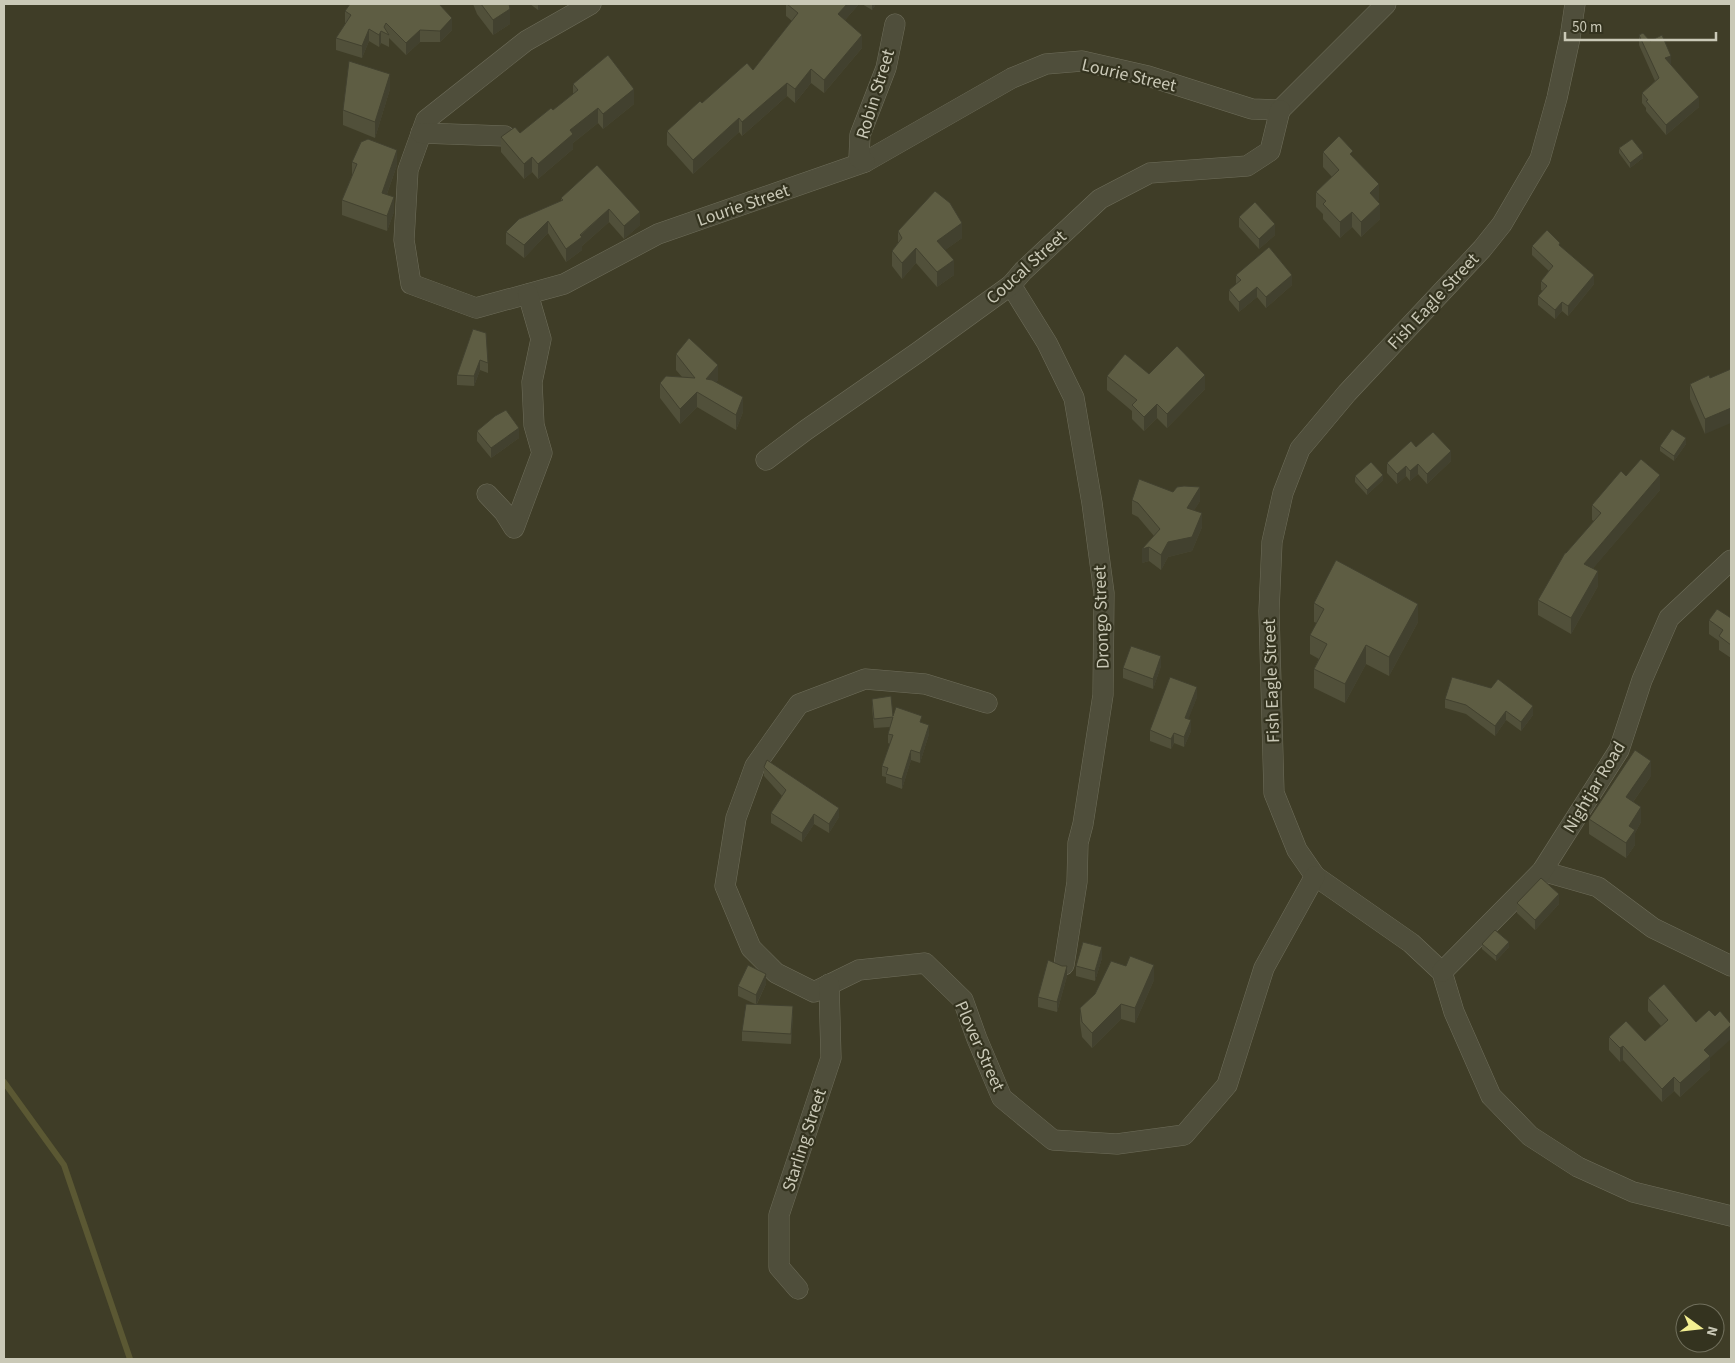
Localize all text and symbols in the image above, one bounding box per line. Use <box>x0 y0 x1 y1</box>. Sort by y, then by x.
scale bar <box>1565 10 1716 42</box>
text: 50 m <box>1572 17 1602 38</box>
street label: Robin Street <box>850 46 901 142</box>
street label: Lourie Street <box>1079 52 1179 99</box>
street label: Lourie Street <box>694 178 793 233</box>
street label: Coucal Street <box>981 225 1072 310</box>
street label: Fish Eagle Street <box>1382 247 1485 355</box>
street label: Drongo Street <box>1087 565 1116 669</box>
street label: Fish Eagle Street <box>1257 619 1286 743</box>
street label: Nightjar Road <box>1557 737 1632 838</box>
street label: Plover Street <box>948 997 1011 1095</box>
street label: Starling Street <box>776 1085 833 1195</box>
north arrow <box>1675 1303 1725 1353</box>
text: N <box>1701 1324 1722 1338</box>

